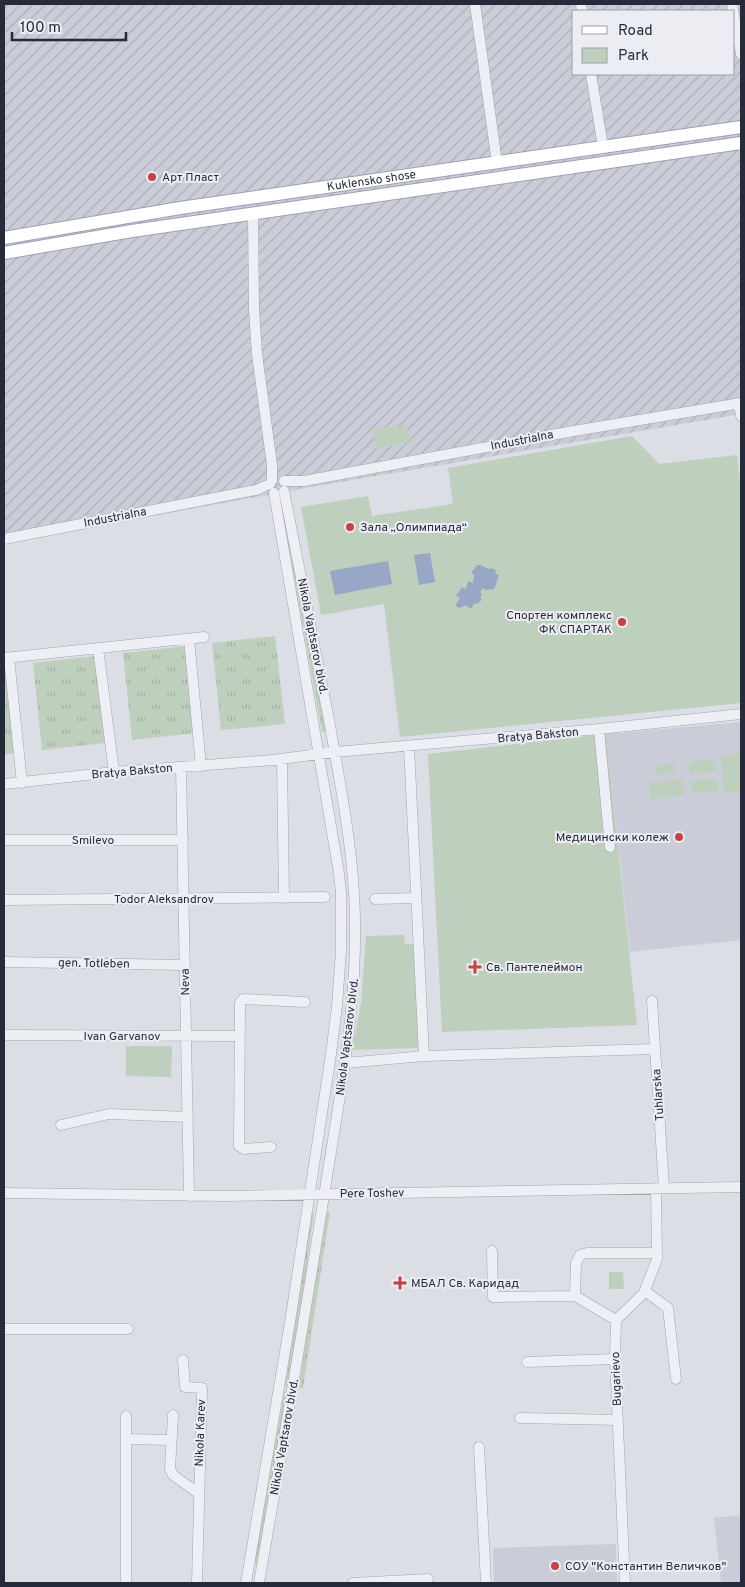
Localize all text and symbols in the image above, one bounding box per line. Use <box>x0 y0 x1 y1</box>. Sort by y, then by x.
scale bar <box>12 10 126 42</box>
legend <box>572 10 735 75</box>
text: 100 m <box>20 19 61 38</box>
text: Road <box>618 22 653 41</box>
text: Park <box>618 47 649 66</box>
street label: Kuklensko shose <box>326 167 417 196</box>
place label: Арт Пласт <box>162 170 219 186</box>
marker: Арт Пласт <box>146 171 158 183</box>
street label: Industrialna <box>489 427 555 455</box>
street label: Industrialna <box>82 504 148 532</box>
place label: Зала „Олимпиада“ <box>360 520 467 536</box>
marker: Зала „Олимпиада“ <box>344 521 356 533</box>
street label: Nikola Vaptsarov blvd. <box>293 577 331 696</box>
place label: Спортен комплекс ФК СПАРТАК <box>506 608 612 638</box>
marker: Спортен комплекс ФК СПАРТАК <box>616 616 628 628</box>
street label: Bratya Bakston <box>497 724 580 748</box>
street label: Bratya Bakston <box>91 760 174 784</box>
place label: Медицински колеж <box>556 830 669 846</box>
marker: Медицински колеж <box>673 831 685 843</box>
street label: Smilevo <box>72 833 115 849</box>
street label: Todor Aleksandrov <box>114 892 214 908</box>
street label: gen. Totleben <box>58 955 130 973</box>
marker: Св. Пантелеймон <box>468 960 482 974</box>
place label: Св. Пантелеймон <box>486 960 583 976</box>
street label: Neva <box>178 968 194 996</box>
street label: Nikola Vaptsarov blvd. <box>333 977 363 1097</box>
street label: Ivan Garvanov <box>84 1029 160 1045</box>
street label: Tuhlarska <box>649 1068 669 1122</box>
street label: Pere Toshev <box>339 1185 405 1203</box>
marker: МБАЛ Св. Каридад <box>393 1276 407 1290</box>
place label: МБАЛ Св. Каридад <box>411 1276 519 1292</box>
street label: Bugarievo <box>608 1351 626 1406</box>
street label: Nikola Vaptsarov blvd. <box>267 1377 303 1497</box>
street label: Nikola Karev <box>192 1399 210 1467</box>
place label: СОУ "Константин Величков" <box>565 1559 727 1575</box>
marker: СОУ "Константин Величков" <box>549 1560 561 1572</box>

